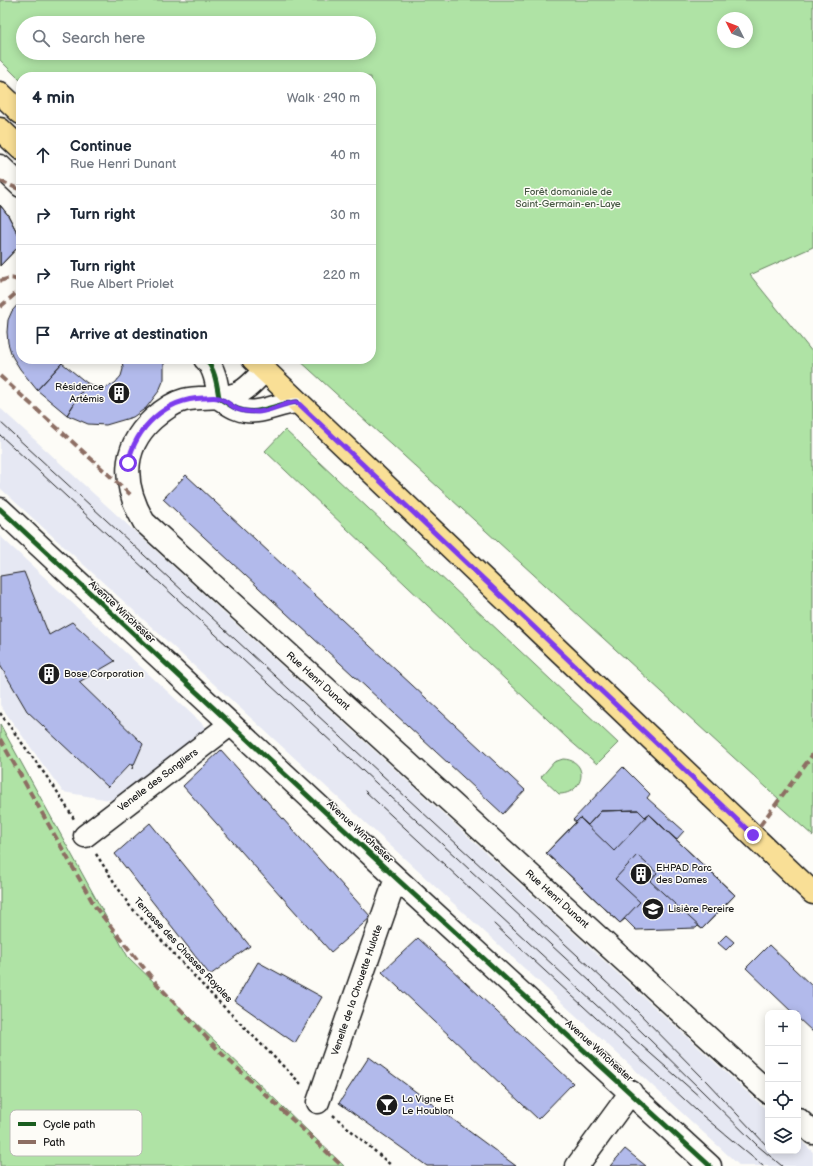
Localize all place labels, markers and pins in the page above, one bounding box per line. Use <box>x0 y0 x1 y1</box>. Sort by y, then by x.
building icon: Résidence Artémis <box>106 380 132 406</box>
place label: Résidence Artémis <box>55 381 104 405</box>
building icon: Bose Corporation <box>36 661 62 687</box>
place label: Bose Corporation <box>64 668 144 680</box>
building icon: EHPAD Parc des Dames <box>628 861 654 887</box>
place label: EHPAD Parc des Dames <box>656 862 712 886</box>
school or university icon: Lisière Pereire <box>640 896 666 922</box>
place label: Lisière Pereire <box>668 903 734 915</box>
bar icon: La Vigne Et Le Houblon <box>374 1092 400 1118</box>
place label: La Vigne Et Le Houblon <box>402 1093 454 1117</box>

